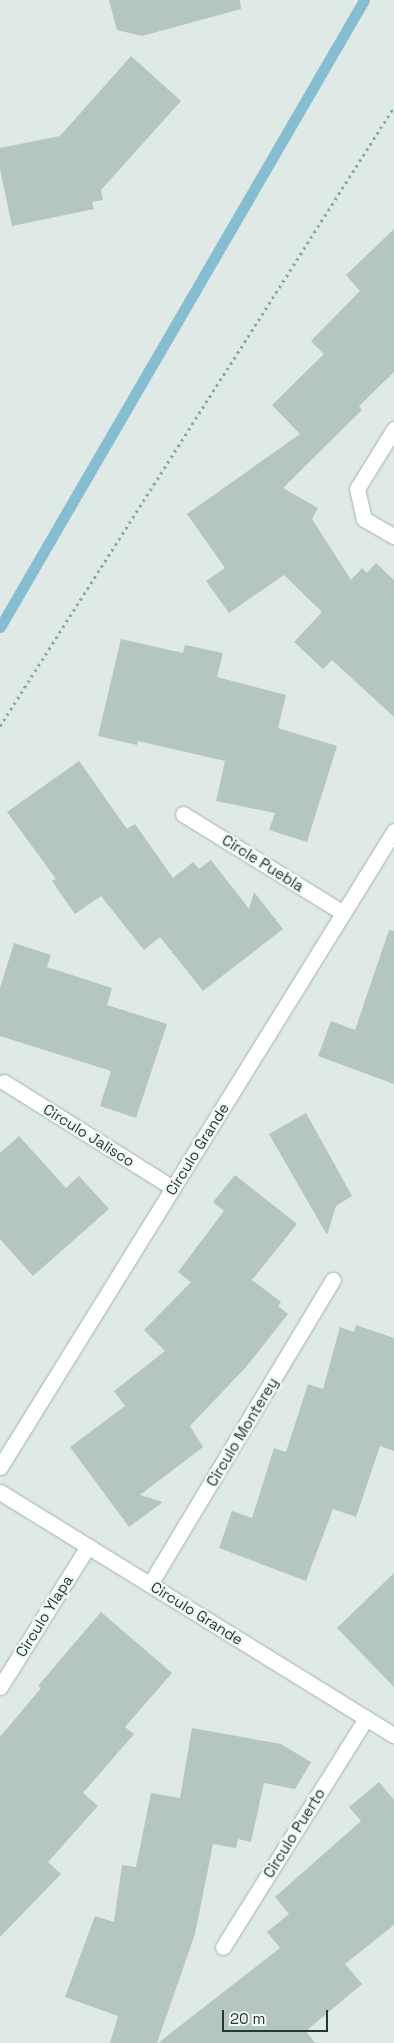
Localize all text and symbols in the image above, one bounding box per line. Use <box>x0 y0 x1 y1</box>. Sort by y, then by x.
street label: Circle Puebla <box>219 831 307 895</box>
street label: Circulo Jalisco <box>40 1100 138 1170</box>
street label: Circulo Grande <box>161 1100 233 1198</box>
street label: Circulo Monterey <box>202 1374 282 1490</box>
street label: Circulo Ylapa <box>12 1572 76 1660</box>
street label: Circulo Grande <box>148 1577 246 1649</box>
street label: Circulo Puerto <box>259 1785 329 1881</box>
scale bar <box>224 2000 330 2032</box>
text: 20 m <box>230 2009 265 2028</box>

